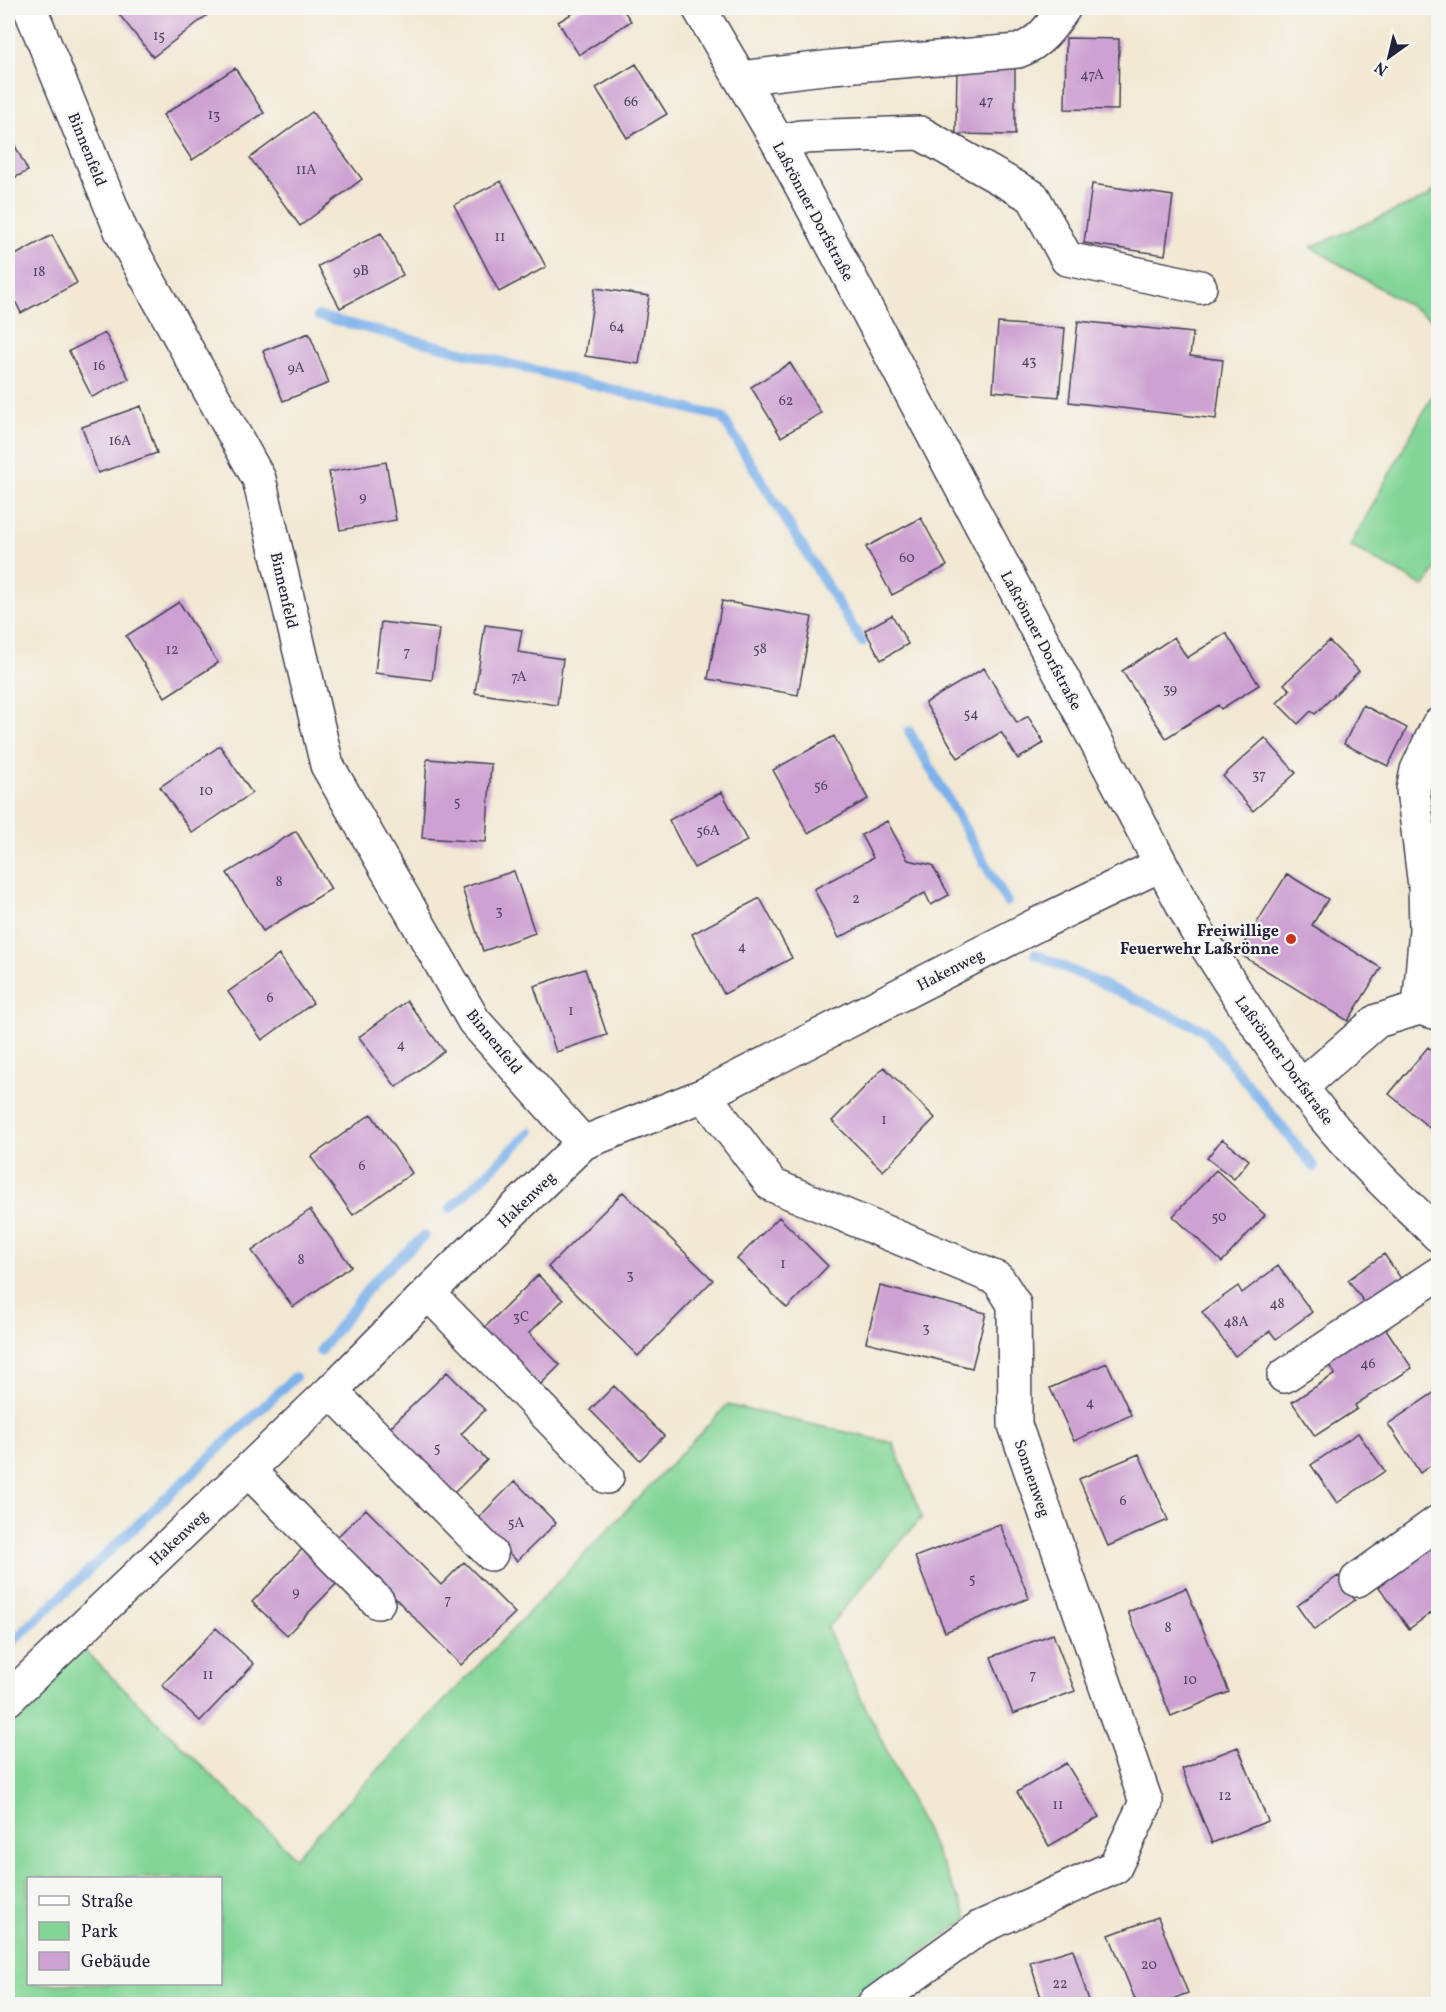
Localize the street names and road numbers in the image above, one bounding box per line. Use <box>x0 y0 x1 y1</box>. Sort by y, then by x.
street label: Binnenfeld <box>61 110 111 190</box>
street label: Laßrönner Dorfstraße <box>766 138 858 286</box>
street label: Binnenfeld <box>264 550 303 631</box>
street label: Laßrönner Dorfstraße <box>994 567 1086 715</box>
street label: Hakenweg <box>913 944 988 997</box>
street label: Laßrönner Dorfstraße <box>1229 992 1338 1130</box>
street label: Binnenfeld <box>460 1005 527 1079</box>
street label: Hakenweg <box>493 1167 561 1234</box>
street label: Sonnenweg <box>1008 1437 1055 1520</box>
street label: Hakenweg <box>145 1506 214 1571</box>

